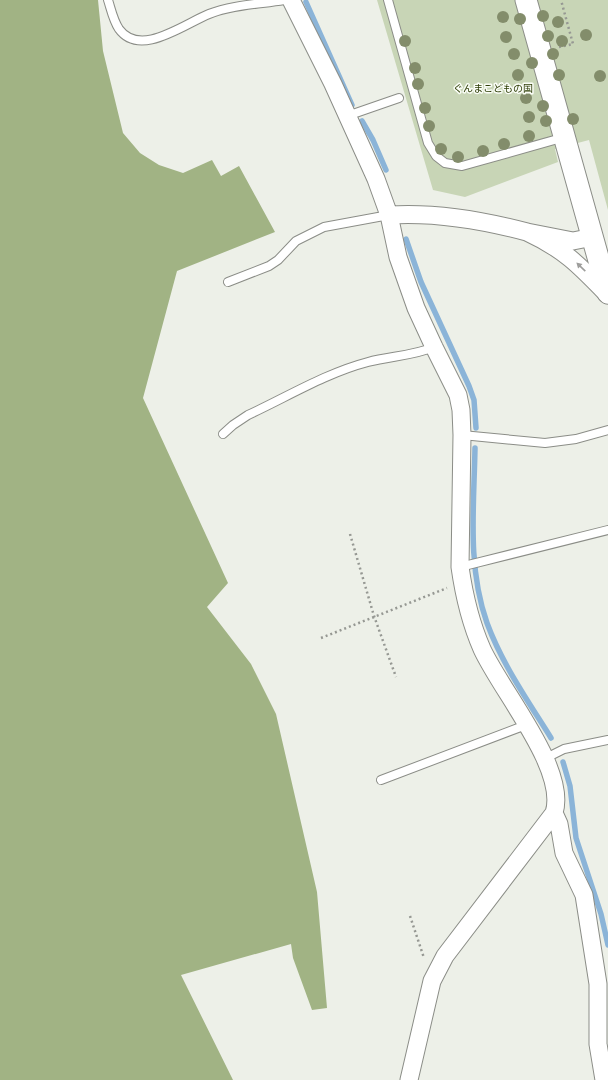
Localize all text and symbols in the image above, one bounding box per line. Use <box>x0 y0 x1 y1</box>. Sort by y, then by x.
park label: ぐんまこどもの国 <box>453 83 533 94</box>
one-way arrow <box>576 262 586 272</box>

